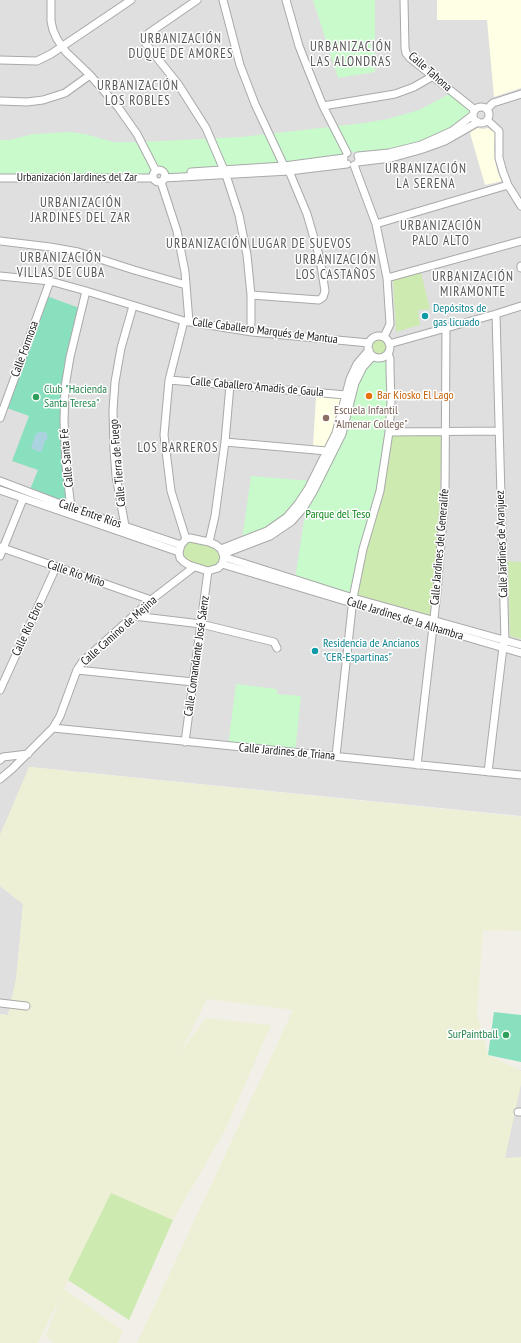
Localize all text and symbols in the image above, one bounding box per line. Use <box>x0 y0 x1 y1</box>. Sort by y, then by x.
district label: URBANIZACIÓN DUQUE DE AMORES <box>129 31 233 62</box>
district label: URBANIZACIÓN LAS ALONDRAS <box>310 39 392 70</box>
street label: Calle Tahona <box>405 49 455 95</box>
district label: URBANIZACIÓN LOS ROBLES <box>97 78 179 109</box>
district label: URBANIZACIÓN LA SERENA <box>385 161 467 192</box>
street label: Urbanización Jardines del Zar <box>17 171 137 185</box>
district label: URBANIZACIÓN JARDINES DEL ZAR <box>31 195 131 226</box>
district label: URBANIZACIÓN PALO ALTO <box>400 218 482 249</box>
district label: URBANIZACIÓN LUGAR DE SUEVOS <box>166 236 352 252</box>
district label: URBANIZACIÓN VILLAS DE CUBA <box>17 250 105 281</box>
district label: URBANIZACIÓN LOS CASTAÑOS <box>295 252 377 283</box>
district label: URBANIZACIÓN MIRAMONTE <box>432 269 514 300</box>
place label: Depósitos de gas licuado <box>433 302 486 330</box>
marker: Depósitos de gas licuado <box>420 311 430 321</box>
street label: Calle Caballero Marqués de Mantua <box>191 315 339 347</box>
street label: Calle Formosa <box>8 319 42 379</box>
street label: Calle Caballero Amadis de Gaula <box>190 374 324 400</box>
place label: Club "Hacienda Santa Teresa" <box>44 383 107 411</box>
place label: Bar Kiosko El Lago <box>377 389 454 403</box>
marker: Bar Kiosko El Lago <box>364 391 374 401</box>
marker: Club "Hacienda Santa Teresa" <box>31 392 41 402</box>
place label: Escuela Infantil "Almenar College" <box>334 404 408 432</box>
marker: Escuela Infantil "Almenar College" <box>321 413 331 423</box>
street label: Calle Tierra de Fuego <box>107 418 129 508</box>
street label: Calle Santa Fé <box>57 428 77 488</box>
district label: LOS BARREROS <box>137 440 219 456</box>
street label: Calle Jardines del Generalife <box>428 488 452 606</box>
street label: Calle Jardines de Aranjuez <box>493 490 511 598</box>
street label: Calle Entre Ríos <box>57 497 123 531</box>
park label: Parque del Teso <box>306 508 370 522</box>
street label: Calle Río Miño <box>45 557 107 591</box>
street label: Calle Camino de Mejina <box>78 593 160 669</box>
street label: Calle Jardines de la Alhambra <box>345 594 465 644</box>
street label: Calle Comandante José Sáenz <box>181 595 213 717</box>
street label: Calle Río Ebro <box>9 600 47 658</box>
place label: Residencia de Ancianos "CER-Espartinas" <box>323 637 419 665</box>
marker: Residencia de Ancianos "CER-Espartinas" <box>310 646 320 656</box>
street label: Calle Jardines de Triana <box>238 741 336 763</box>
place label: SurPaintball <box>448 1028 498 1042</box>
marker: SurPaintball <box>501 1030 511 1040</box>

